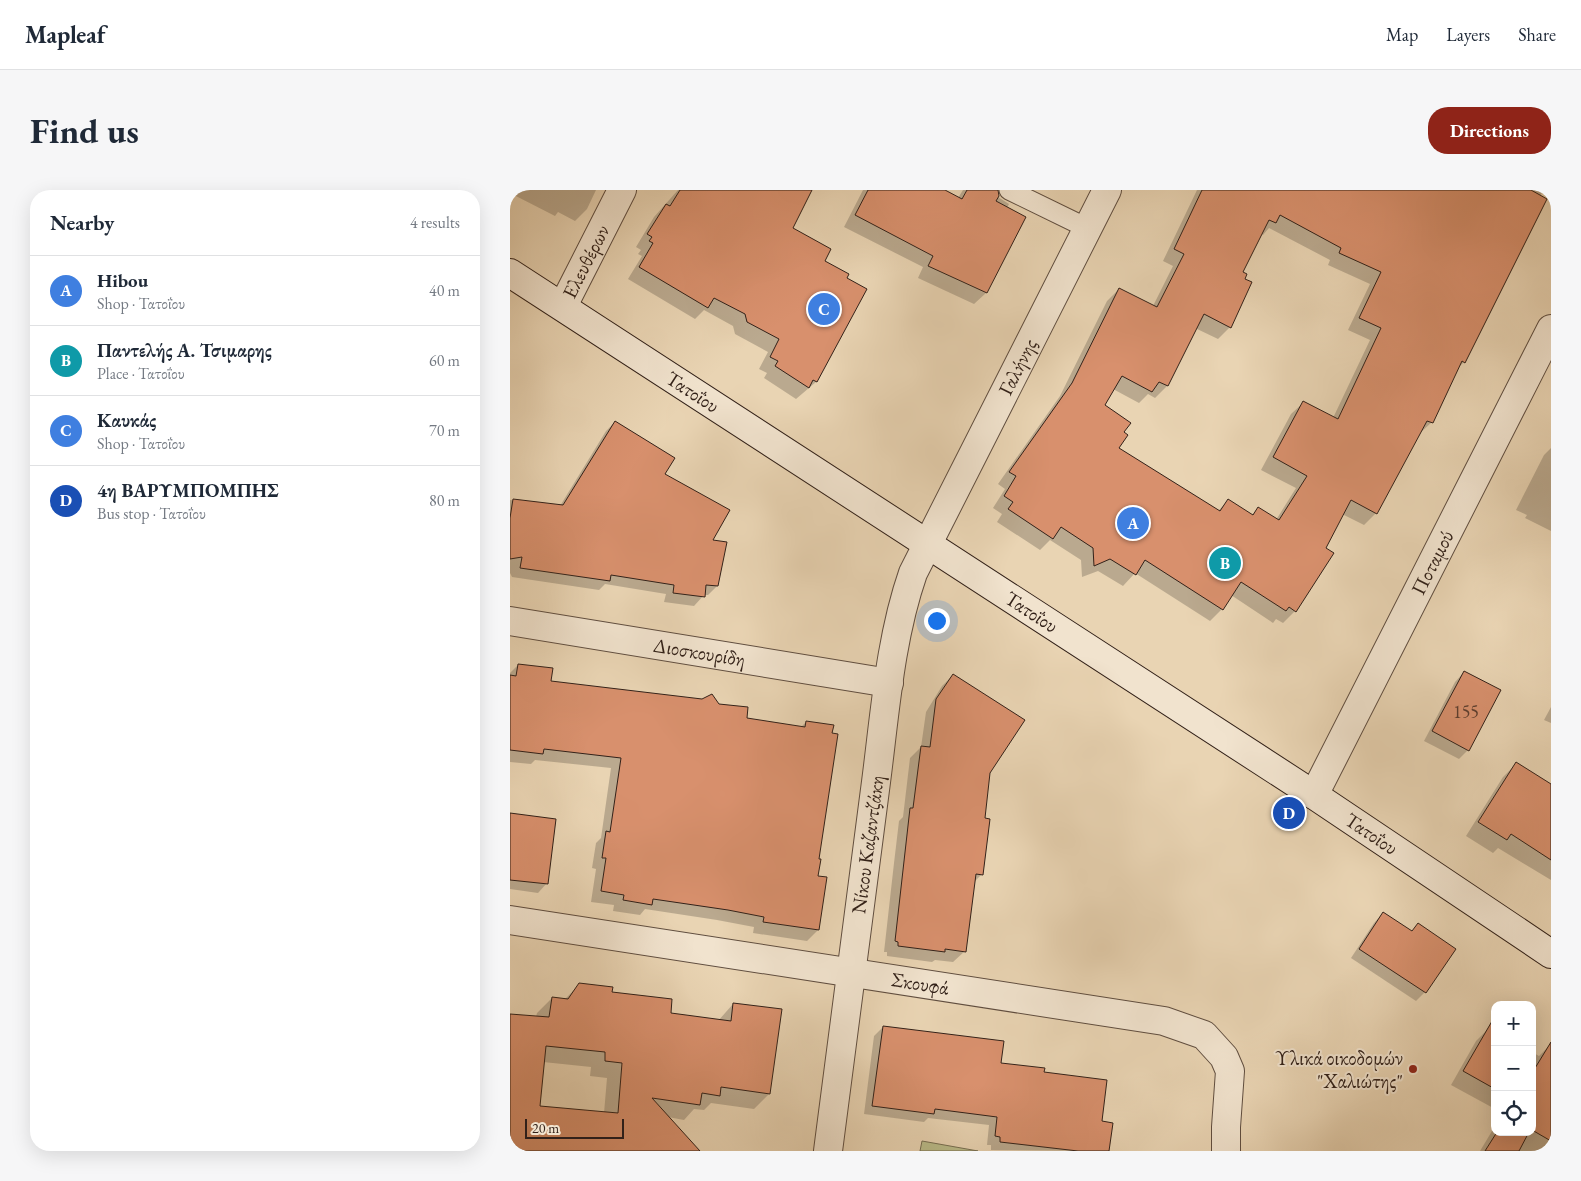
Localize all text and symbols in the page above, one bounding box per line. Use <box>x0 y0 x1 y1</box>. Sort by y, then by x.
text: Mapleaf <box>25 19 106 50</box>
text: Map <box>1386 23 1418 46</box>
text: Layers <box>1446 23 1490 46</box>
text: Share <box>1518 23 1556 46</box>
button: Directions <box>1428 107 1551 154</box>
text: Find us <box>30 108 139 153</box>
text: Nearby <box>50 209 114 236</box>
text: 4 results <box>410 212 460 233</box>
street label: Ελευθέρων <box>556 220 615 303</box>
text: Hibou <box>97 268 148 293</box>
text: A <box>60 280 72 301</box>
text: 40 m <box>429 280 460 301</box>
pin: C <box>808 290 840 328</box>
text: Shop · Τατοΐου <box>97 293 185 314</box>
street label: Γαλήνης <box>992 334 1043 399</box>
text: Παντελής Α. Τσιμαρης <box>97 338 272 363</box>
text: B <box>61 350 71 371</box>
text: 60 m <box>429 350 460 371</box>
text: Place · Τατοΐου <box>97 363 185 384</box>
street label: Τατοΐου <box>661 365 724 418</box>
text: Καυκάς <box>97 408 156 433</box>
text: C <box>60 420 72 441</box>
text: 70 m <box>429 420 460 441</box>
text: Shop · Τατοΐου <box>97 433 185 454</box>
text: 4η ΒΑΡΥΜΠΟΜΠΗΣ <box>97 478 279 503</box>
text: D <box>60 490 72 511</box>
text: 80 m <box>429 490 460 511</box>
text: Bus stop · Τατοΐου <box>97 503 206 524</box>
pin: A <box>1117 504 1149 542</box>
street label: Ποταμού <box>1405 526 1460 599</box>
pin: B <box>1209 544 1241 582</box>
street label: Τατοΐου <box>1000 585 1063 638</box>
your location <box>924 608 950 634</box>
street label: Διοσκουρίδη <box>652 632 747 672</box>
house number: 155 <box>1453 700 1479 723</box>
street label: Νίκου Καζαντζάκη <box>845 774 890 915</box>
pin: D <box>1273 794 1305 832</box>
street label: Τατοΐου <box>1340 807 1403 861</box>
street label: Σκουφά <box>890 966 952 1001</box>
map controls <box>1491 1001 1536 1136</box>
button: + <box>1491 1001 1536 1046</box>
place label: Υλικά οικοδομών "Χαλιώτης" <box>1275 1045 1403 1094</box>
button: − <box>1491 1046 1536 1091</box>
marker: Υλικά οικοδομών "Χαλιώτης" <box>1407 1063 1419 1075</box>
button: locate <box>1491 1091 1536 1136</box>
scale bar <box>525 1116 624 1139</box>
text: 20 m <box>532 1119 559 1137</box>

